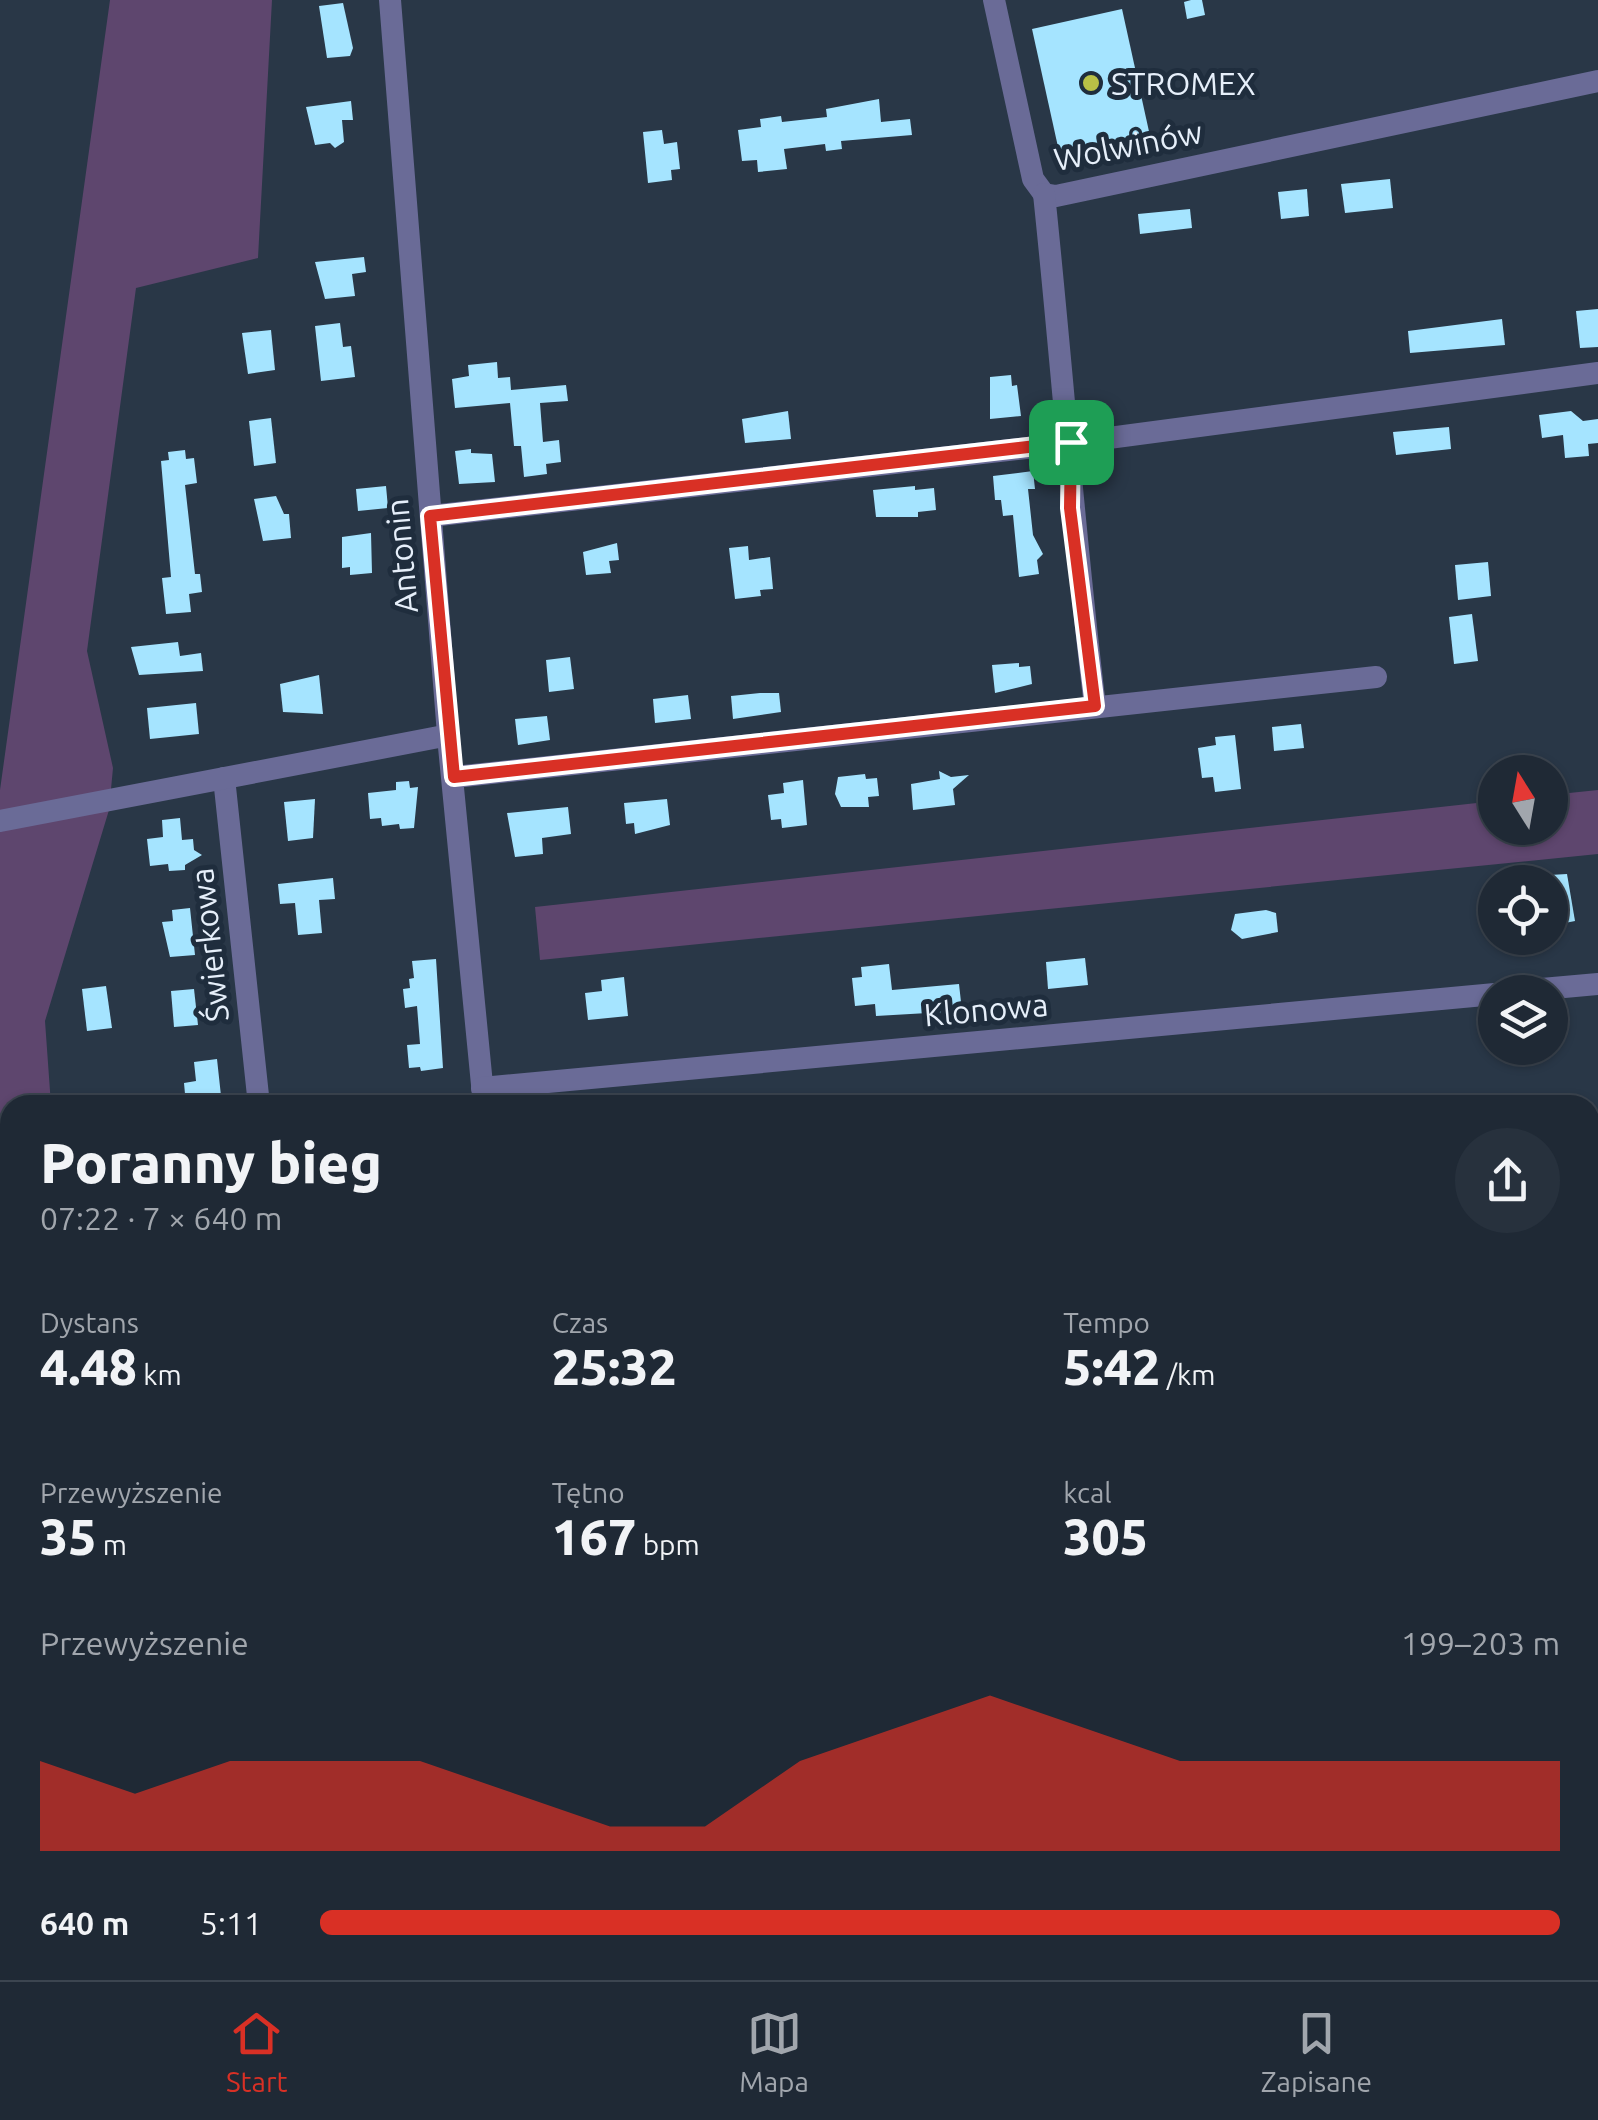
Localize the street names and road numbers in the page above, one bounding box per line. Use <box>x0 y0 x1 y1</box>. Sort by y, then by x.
street label: Wolwinów <box>1051 113 1206 177</box>
street label: Antonin <box>378 497 424 615</box>
street label: Świerkowa <box>183 866 235 1024</box>
street label: Klonowa <box>922 986 1050 1032</box>

